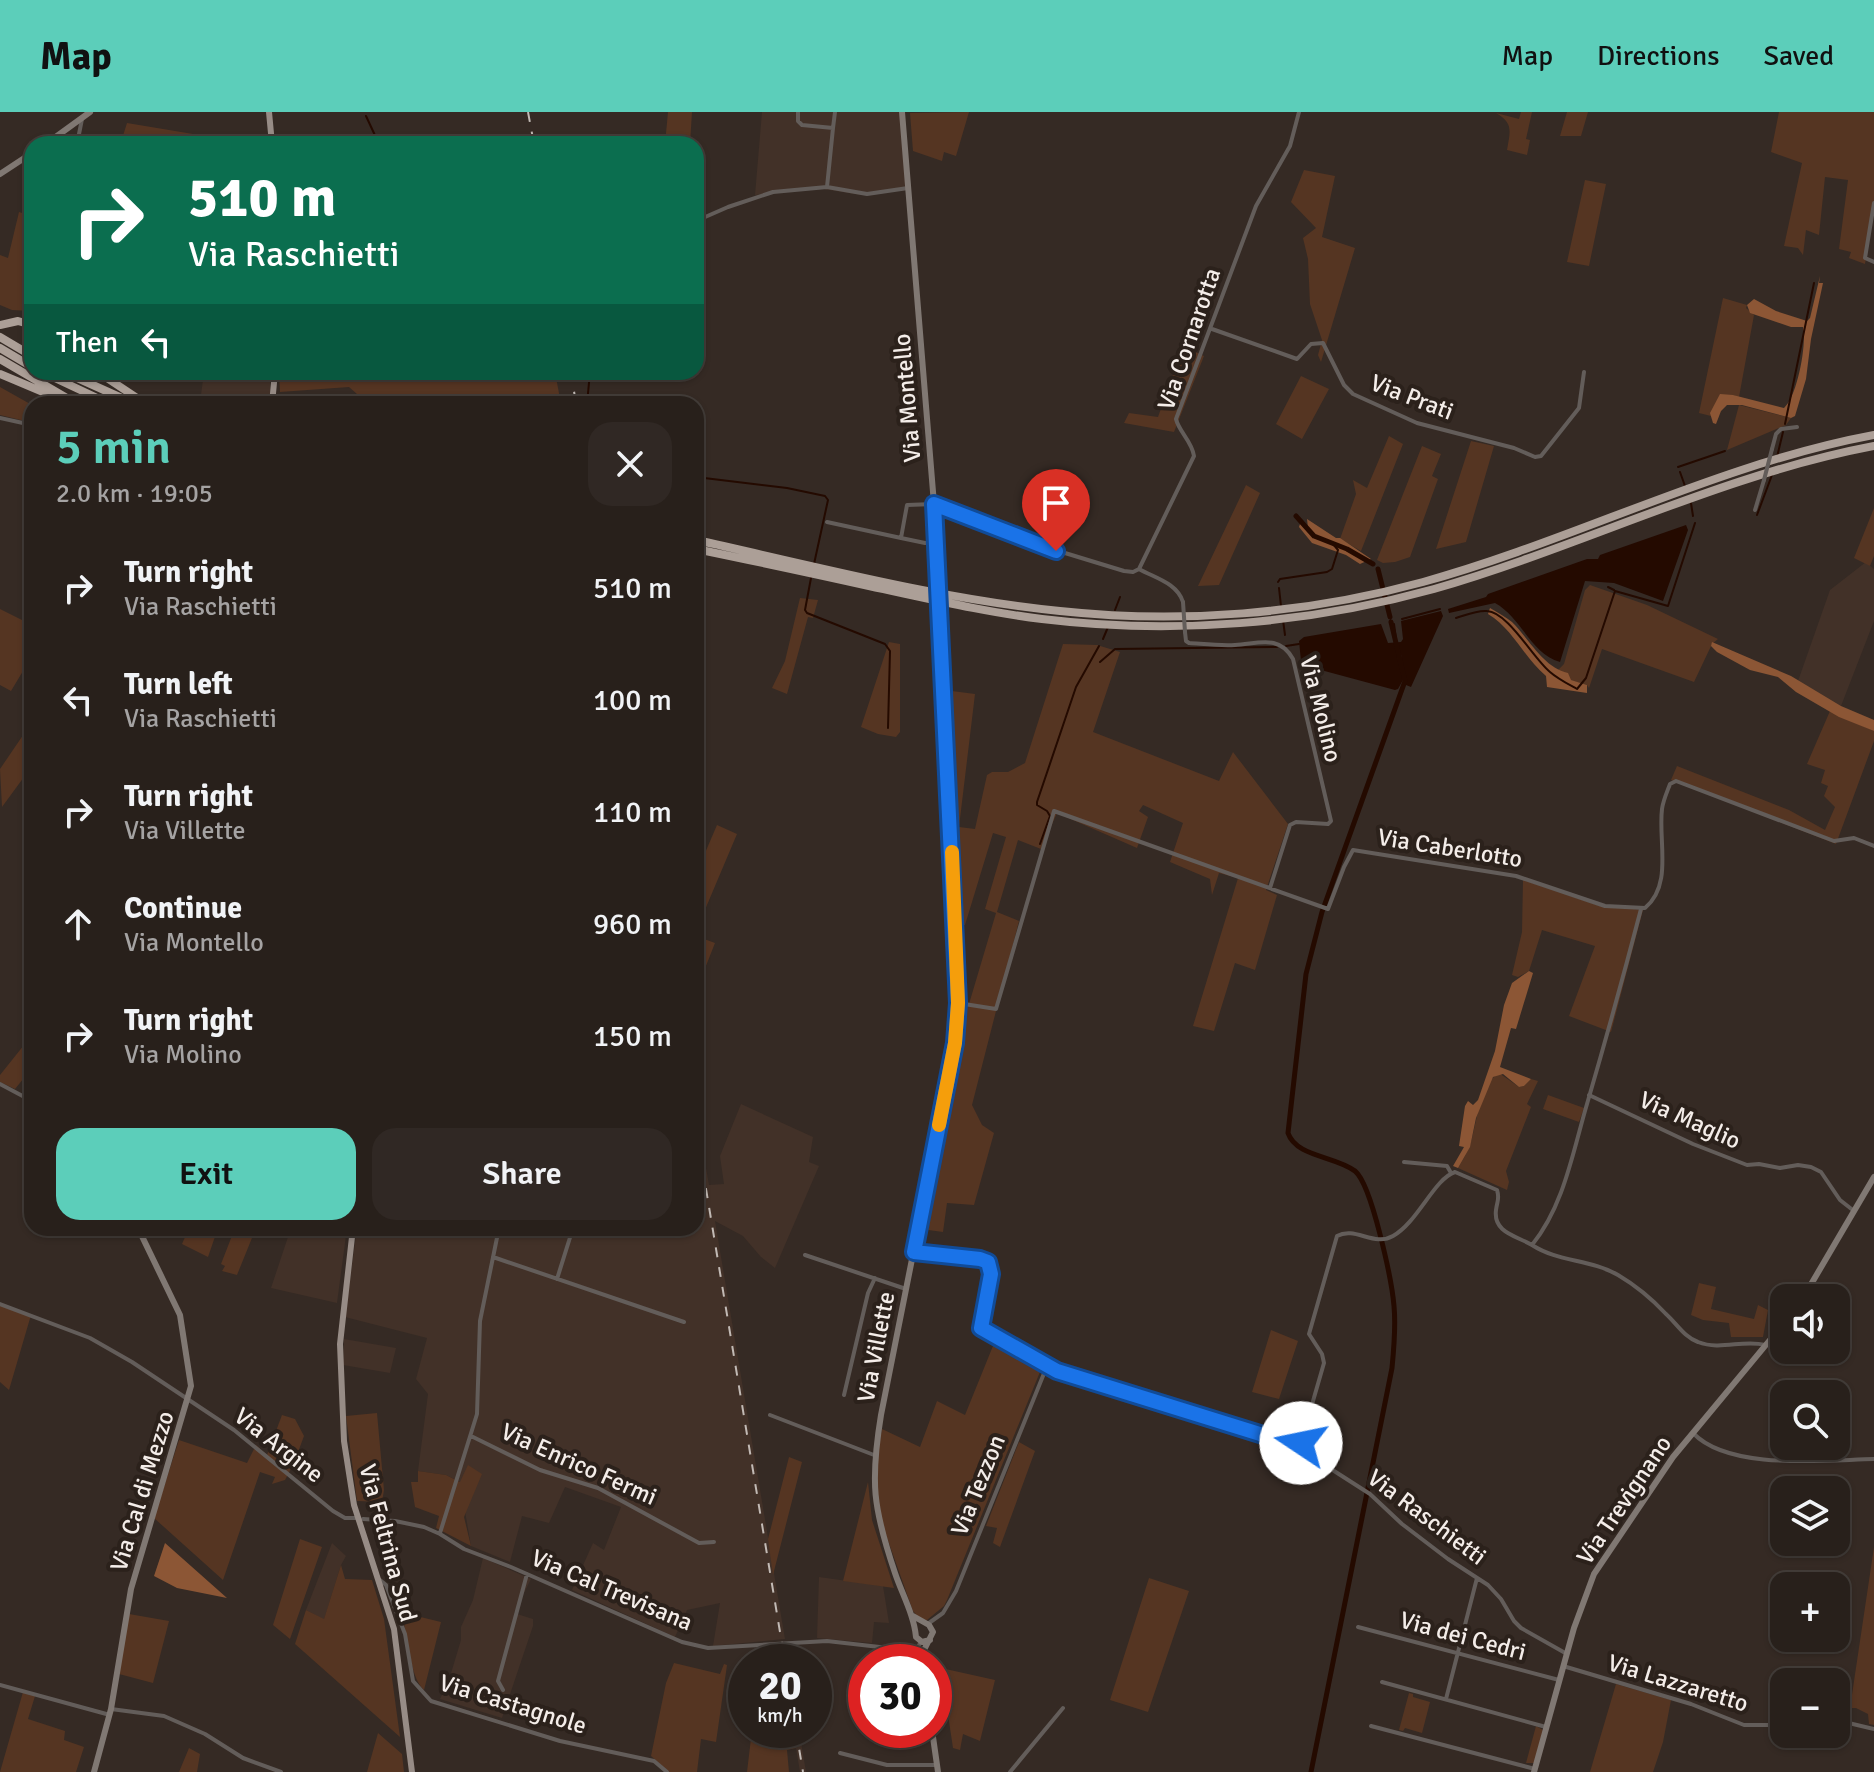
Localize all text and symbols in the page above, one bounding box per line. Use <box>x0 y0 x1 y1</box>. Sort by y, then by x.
text: Map <box>40 33 112 80</box>
text: Map <box>1501 39 1553 73</box>
text: Directions <box>1597 39 1719 73</box>
text: Saved <box>1763 39 1834 73</box>
text: 510 m <box>188 163 336 232</box>
icon: right <box>56 168 160 272</box>
text: Via Raschietti <box>188 232 400 277</box>
street label: Via Cornarotta <box>1151 264 1227 414</box>
icon: left <box>134 320 178 364</box>
text: Then <box>56 324 118 361</box>
street label: Via Montello <box>886 332 928 464</box>
street label: Via Prati <box>1366 367 1458 427</box>
text: 5 min <box>56 418 171 477</box>
button: close <box>588 422 672 506</box>
pin <box>1022 469 1090 551</box>
text: 2.0 km · 19:05 <box>56 478 213 510</box>
icon: arrive <box>1034 481 1078 525</box>
text: Turn right <box>124 554 253 591</box>
icon: right <box>56 566 100 610</box>
text: 510 m <box>593 570 672 607</box>
text: Via Raschietti <box>124 591 277 623</box>
street label: Via Molino <box>1293 653 1349 765</box>
text: Turn left <box>124 666 233 703</box>
icon: left <box>56 678 100 722</box>
text: 100 m <box>593 682 672 719</box>
text: Via Raschietti <box>124 703 277 735</box>
text: Turn right <box>124 778 253 815</box>
icon: right <box>56 790 100 834</box>
text: 110 m <box>593 794 672 831</box>
text: Via Villette <box>124 815 246 847</box>
street label: Via Caberlotto <box>1376 822 1524 874</box>
text: Continue <box>124 890 242 927</box>
icon: ahead <box>56 902 100 946</box>
text: 960 m <box>593 906 672 943</box>
text: Via Montello <box>124 927 264 959</box>
text: Turn right <box>124 1002 253 1039</box>
icon: right <box>56 1014 100 1058</box>
text: 150 m <box>593 1018 672 1055</box>
text: Via Molino <box>124 1039 242 1071</box>
street label: Via Maglio <box>1635 1084 1745 1156</box>
button: Exit <box>56 1128 356 1220</box>
button: Share <box>372 1128 672 1220</box>
map controls <box>1770 1284 1850 1748</box>
button: sound <box>1770 1284 1850 1364</box>
street label: Via Villette <box>851 1289 901 1405</box>
button: search <box>1770 1380 1850 1460</box>
street label: Via Argine <box>228 1401 330 1489</box>
position arrow <box>1259 1401 1343 1485</box>
street label: Via Cal di Mezzo <box>103 1407 181 1575</box>
street label: Via Enrico Fermi <box>496 1416 662 1512</box>
street label: Via Tezzon <box>944 1430 1012 1540</box>
street label: Via Trevignano <box>1570 1430 1678 1570</box>
street label: Via Feltrina Sud <box>353 1461 423 1625</box>
street label: Via Raschietti <box>1362 1463 1492 1571</box>
button: layers <box>1770 1476 1850 1556</box>
street label: Via Cal Trevisana <box>527 1543 697 1637</box>
button: + <box>1770 1572 1850 1652</box>
street label: Via dei Cedri <box>1397 1605 1529 1667</box>
speed limit sign: 30 <box>848 1644 952 1748</box>
street label: Via Lazzaretto <box>1604 1647 1752 1719</box>
text: 20 <box>758 1661 802 1711</box>
street label: Via Castagnole <box>436 1667 590 1741</box>
button: − <box>1770 1668 1850 1748</box>
text: km/h <box>757 1703 803 1728</box>

